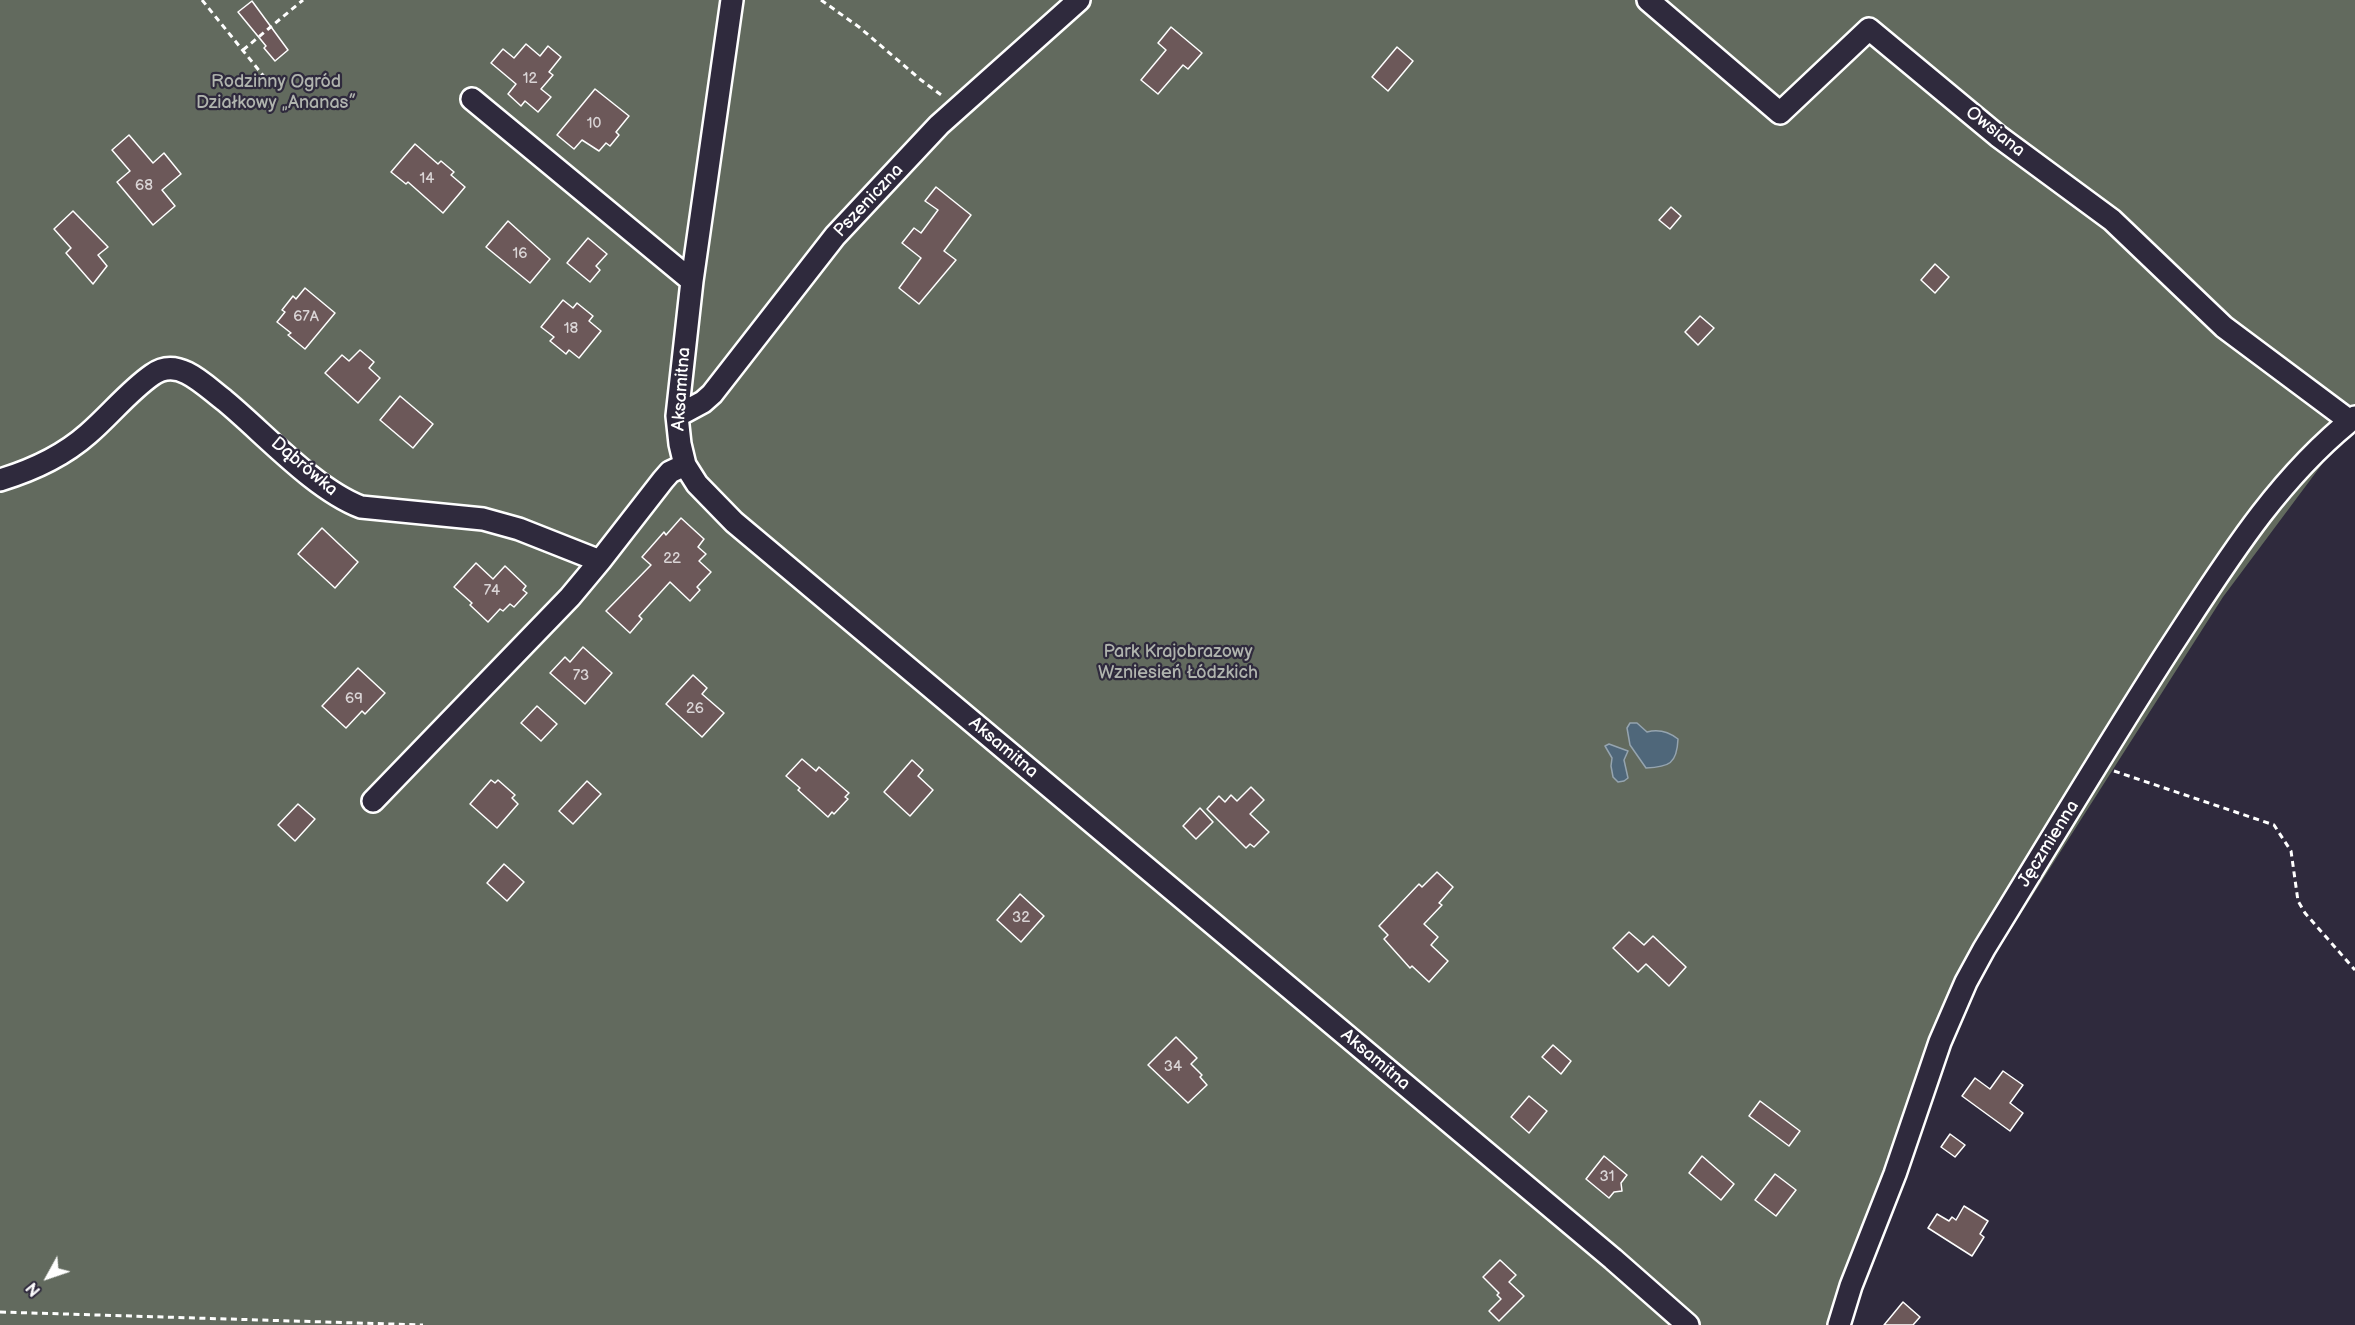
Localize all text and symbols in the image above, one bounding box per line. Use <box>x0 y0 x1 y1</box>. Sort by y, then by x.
house number: 12 <box>523 70 537 88</box>
park label: Rodzinny Ogród Działkowy „Ananas” <box>196 71 356 113</box>
street label: Owsiana <box>1961 102 2029 162</box>
house number: 10 <box>587 115 601 133</box>
street label: Pszeniczna <box>830 160 908 242</box>
house number: 14 <box>420 170 434 188</box>
house number: 68 <box>135 177 153 195</box>
house number: 16 <box>513 245 527 263</box>
house number: 67A <box>293 308 319 326</box>
house number: 18 <box>564 320 578 338</box>
street label: Aksamitna <box>668 346 696 432</box>
street label: Dąbrówka <box>266 433 342 501</box>
house number: 22 <box>663 550 681 568</box>
house number: 74 <box>484 582 500 600</box>
park label: Park Krajobrazowy Wzniesień Łódzkich <box>1098 641 1258 684</box>
house number: 73 <box>573 667 589 685</box>
house number: 69 <box>345 690 363 708</box>
house number: 26 <box>686 700 704 718</box>
street label: Aksamitna <box>964 713 1042 783</box>
street label: Jęczmienna <box>2014 797 2084 891</box>
house number: 32 <box>1012 909 1030 927</box>
street label: Aksamitna <box>1336 1025 1414 1095</box>
house number: 34 <box>1164 1058 1182 1076</box>
house number: 31 <box>1599 1168 1615 1186</box>
north arrow <box>18 1247 78 1307</box>
text: N <box>23 1278 45 1300</box>

